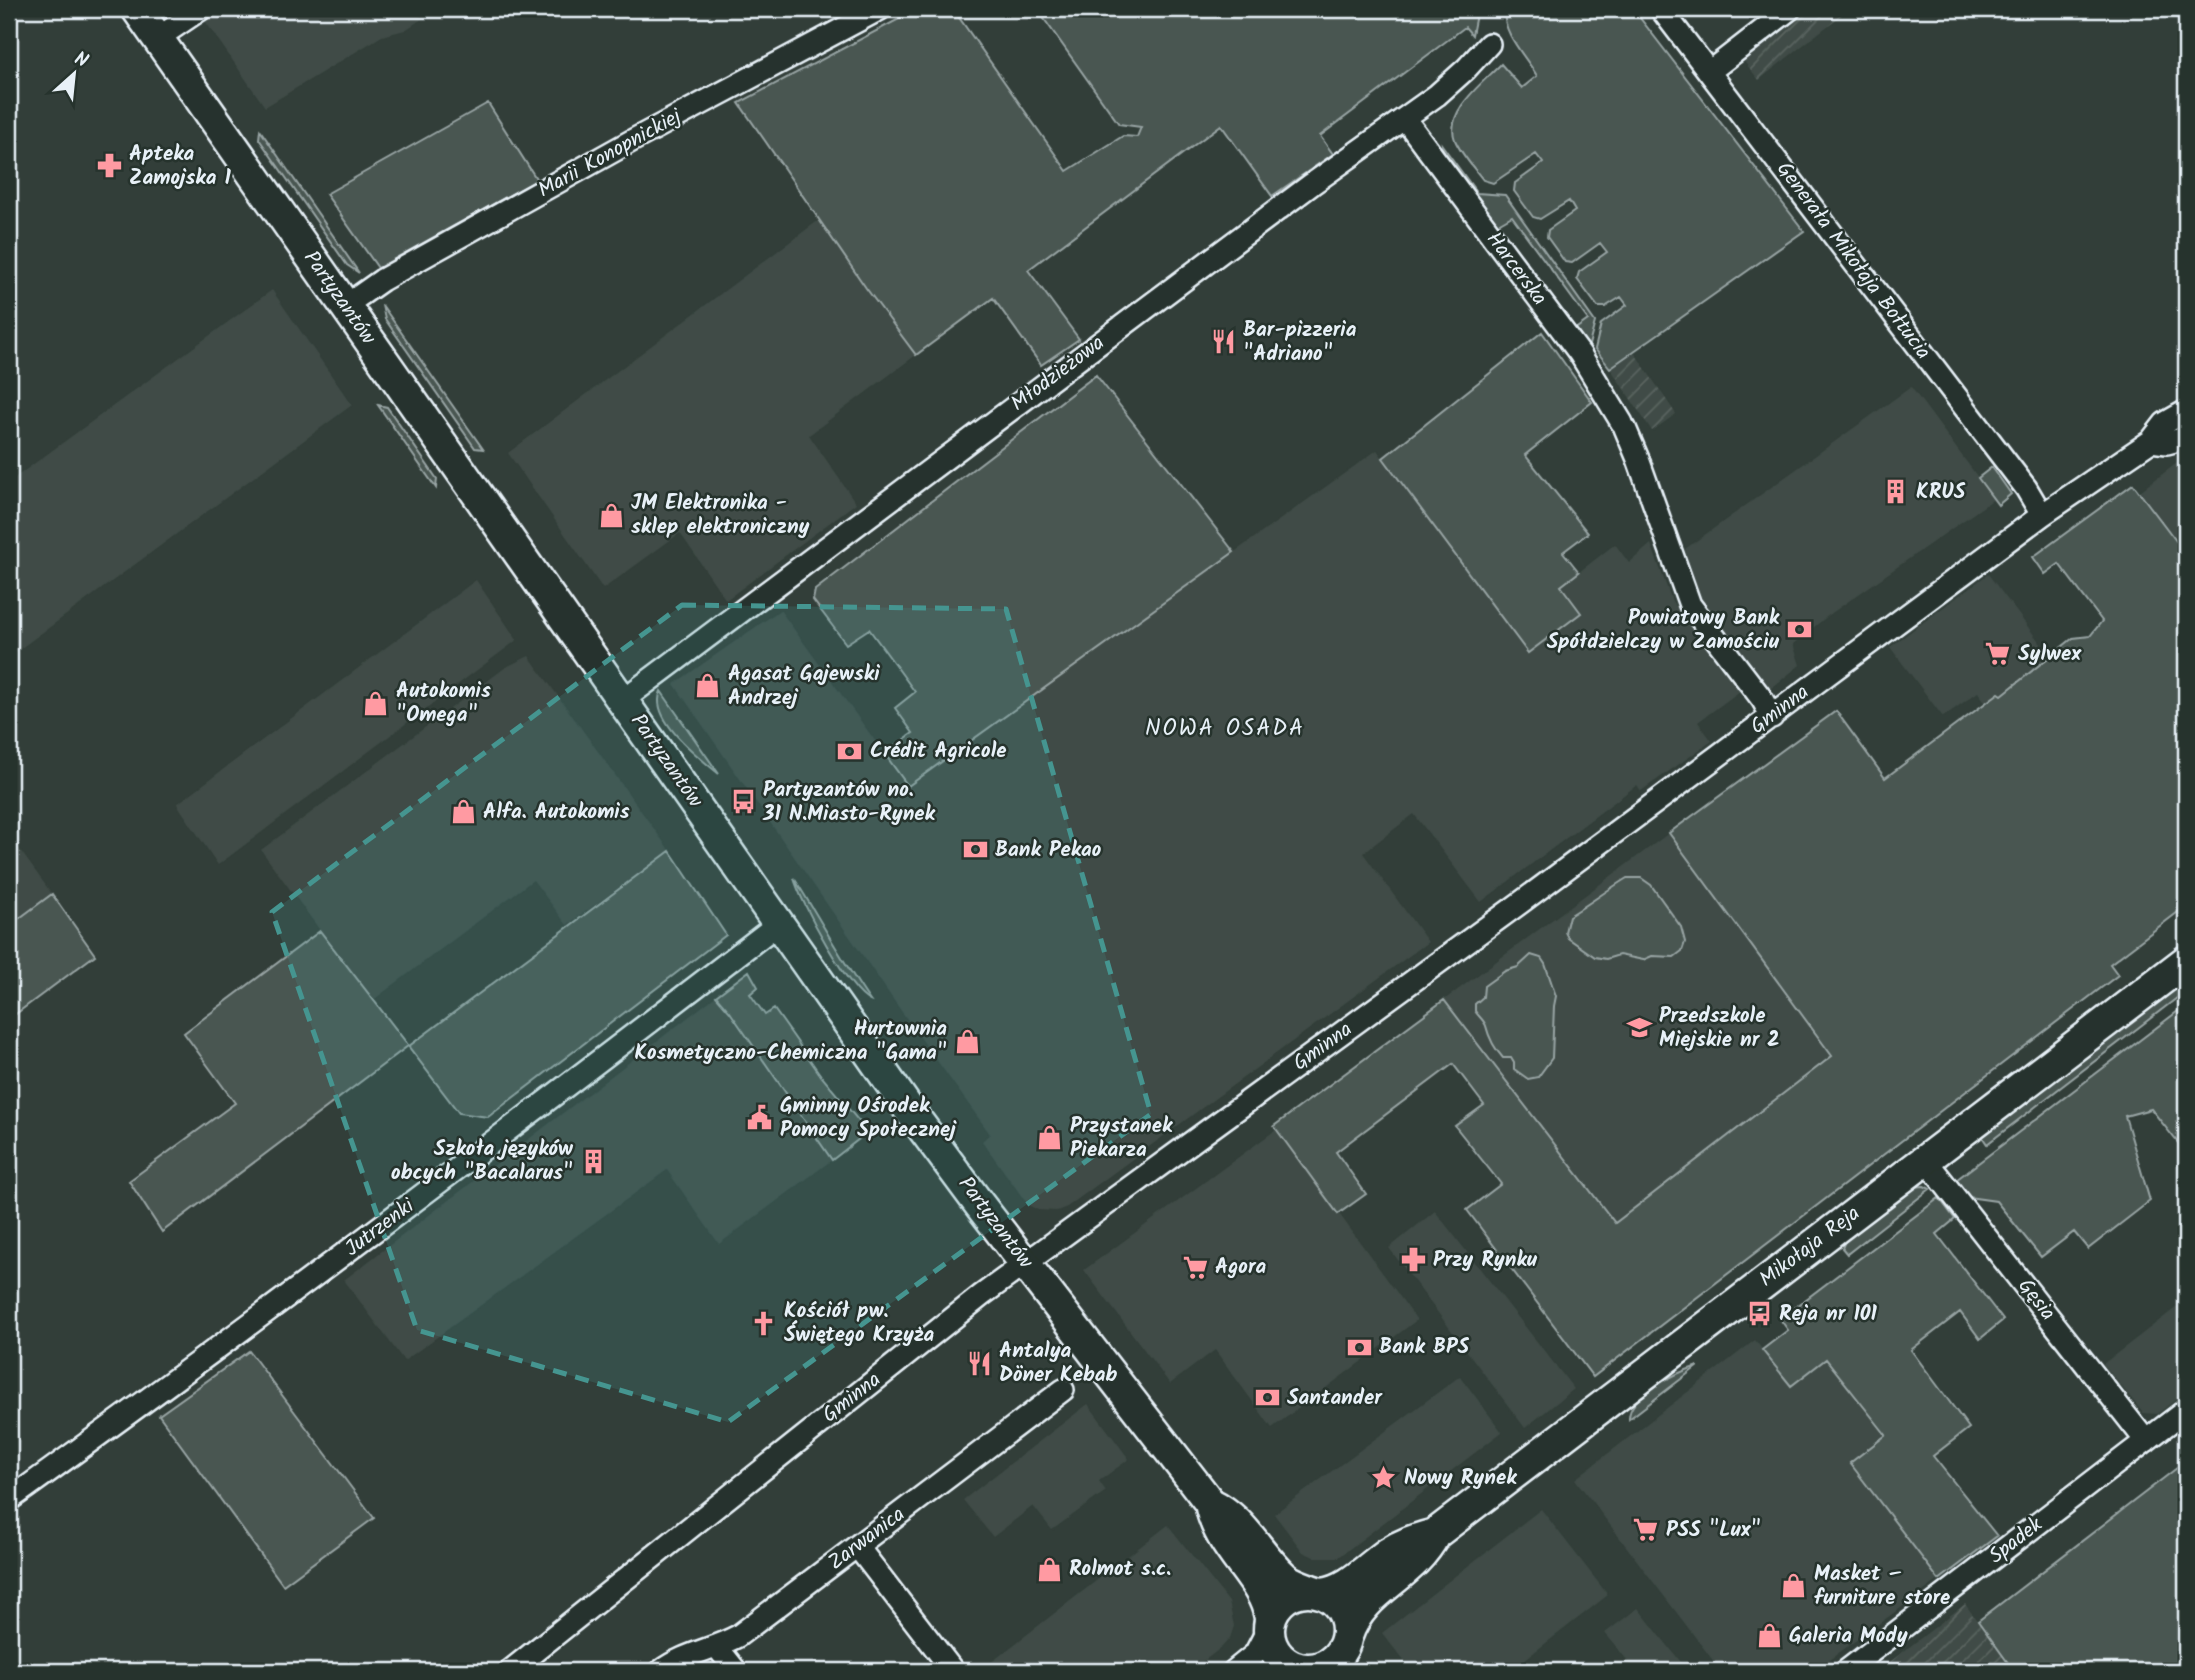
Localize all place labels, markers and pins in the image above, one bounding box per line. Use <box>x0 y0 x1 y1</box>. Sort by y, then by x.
place label: Apteka Zamojska 1 <box>129 138 231 195</box>
pharmacy icon: Apteka Zamojska 1 <box>95 152 123 180</box>
place label: Bar-pizzeria "Adriano" <box>1243 314 1357 371</box>
restaurant icon: Bar-pizzeria "Adriano" <box>1209 328 1237 356</box>
place label: KRUS <box>1916 476 1966 509</box>
building icon: KRUS <box>1882 478 1910 506</box>
place label: JM Elektronika - sklep elektroniczny <box>631 487 810 544</box>
shop icon: JM Elektronika - sklep elektroniczny <box>597 501 625 529</box>
place label: Powiatowy Bank Spółdzielczy w Zamościu <box>1547 602 1780 659</box>
bank icon: Powiatowy Bank Spółdzielczy w Zamościu <box>1785 616 1813 644</box>
place label: Sylwex <box>2018 638 2082 671</box>
supermarket icon: Sylwex <box>1984 640 2012 668</box>
place label: Agasat Gajewski Andrzej <box>728 658 880 715</box>
shop icon: Agasat Gajewski Andrzej <box>694 672 722 700</box>
place label: Autokomis "Omega" <box>396 675 491 732</box>
shop icon: Autokomis "Omega" <box>362 689 390 717</box>
place label: Crédit Agricole <box>870 735 1007 768</box>
bank icon: Crédit Agricole <box>836 737 864 765</box>
place label: Partyzantów no. 31 N.Miasto-Rynek <box>762 774 936 831</box>
bus stop icon: Partyzantów no. 31 N.Miasto-Rynek <box>729 788 757 816</box>
place label: Alfa. Autokomis <box>483 796 630 829</box>
shop icon: Alfa. Autokomis <box>449 798 477 826</box>
place label: Bank Pekao <box>995 834 1102 867</box>
bank icon: Bank Pekao <box>961 836 989 864</box>
place label: Przedszkole Miejskie nr 2 <box>1659 1000 1780 1057</box>
place label: Hurtownia Kosmetyczno-Chemiczna "Gama" <box>634 1013 947 1070</box>
school or university icon: Przedszkole Miejskie nr 2 <box>1625 1014 1653 1042</box>
shop icon: Hurtownia Kosmetyczno-Chemiczna "Gama" <box>953 1027 981 1055</box>
place label: Gminny Ośrodek Pomocy Społecznej <box>780 1090 957 1147</box>
public building icon: Gminny Ośrodek Pomocy Społecznej <box>746 1104 774 1132</box>
place label: Przystanek Piekarza <box>1070 1110 1173 1167</box>
shop icon: Przystanek Piekarza <box>1036 1124 1064 1152</box>
place label: Szkoła języków obcych "Bacalarus" <box>391 1133 574 1190</box>
building icon: Szkoła języków obcych "Bacalarus" <box>579 1147 607 1175</box>
place label: Przy Rynku <box>1433 1244 1538 1277</box>
pharmacy icon: Przy Rynku <box>1399 1246 1427 1274</box>
place label: Agora <box>1215 1251 1267 1284</box>
supermarket icon: Agora <box>1181 1253 1209 1281</box>
place label: Kościół pw. Świętego Krzyża <box>784 1295 935 1352</box>
place label: Reja nr 101 <box>1779 1298 1878 1331</box>
bus stop icon: Reja nr 101 <box>1745 1300 1773 1328</box>
church icon: Kościół pw. Świętego Krzyża <box>750 1309 778 1337</box>
place label: Bank BPS <box>1379 1331 1470 1364</box>
bank icon: Bank BPS <box>1345 1333 1373 1361</box>
place label: Antalya Döner Kebab <box>999 1335 1118 1392</box>
restaurant icon: Antalya Döner Kebab <box>965 1349 993 1377</box>
place label: Santander <box>1287 1382 1383 1415</box>
bank icon: Santander <box>1253 1384 1281 1412</box>
place label: Nowy Rynek <box>1404 1462 1517 1495</box>
place icon: Nowy Rynek <box>1370 1464 1398 1492</box>
place label: PSS "Lux" <box>1666 1514 1761 1547</box>
supermarket icon: PSS "Lux" <box>1632 1516 1660 1544</box>
place label: Rolmot s.c. <box>1069 1553 1171 1586</box>
shop icon: Rolmot s.c. <box>1035 1555 1063 1583</box>
place label: Masket – furniture store <box>1814 1558 1950 1615</box>
shop icon: Masket – furniture store <box>1780 1572 1808 1600</box>
place label: Galeria Mody <box>1789 1620 1908 1653</box>
shop icon: Galeria Mody <box>1755 1622 1783 1650</box>

